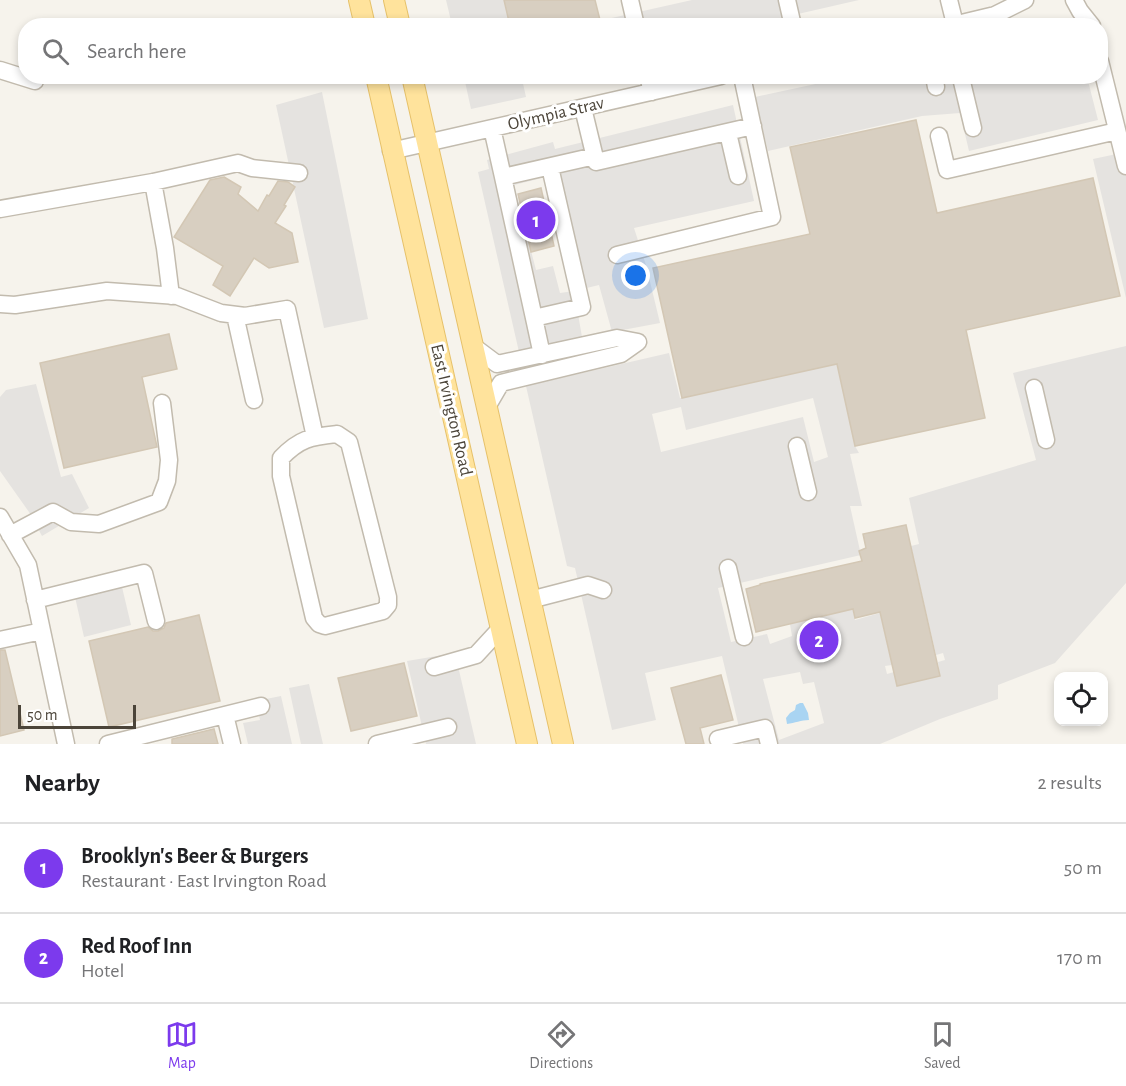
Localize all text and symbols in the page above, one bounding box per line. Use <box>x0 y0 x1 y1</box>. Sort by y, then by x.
search box <box>18 18 1108 84</box>
icon: search <box>39 35 72 68</box>
text: Search here <box>87 40 186 62</box>
street label: Olympia Strav <box>506 94 606 134</box>
pin: 1 <box>516 198 556 242</box>
your location <box>621 261 650 290</box>
street label: East Irvington Road <box>427 342 475 478</box>
pin: 2 <box>800 618 838 662</box>
map controls <box>1054 672 1108 726</box>
button: locate <box>1054 672 1108 726</box>
scale bar <box>18 702 136 730</box>
text: 50 m <box>27 707 58 723</box>
text: Nearby <box>24 770 100 796</box>
text: 2 results <box>1038 773 1102 793</box>
text: Brooklyn's Beer & Burgers <box>81 845 309 867</box>
text: 1 <box>40 858 47 878</box>
text: 50 m <box>1064 858 1102 878</box>
text: Restaurant · East Irvington Road <box>81 871 327 891</box>
text: Red Roof Inn <box>81 935 192 957</box>
text: 2 <box>39 948 48 968</box>
text: 170 m <box>1057 948 1102 968</box>
text: Hotel <box>81 961 124 981</box>
tab: Map <box>165 1018 198 1073</box>
tab: Directions <box>529 1018 593 1073</box>
tab: Saved <box>924 1018 961 1073</box>

